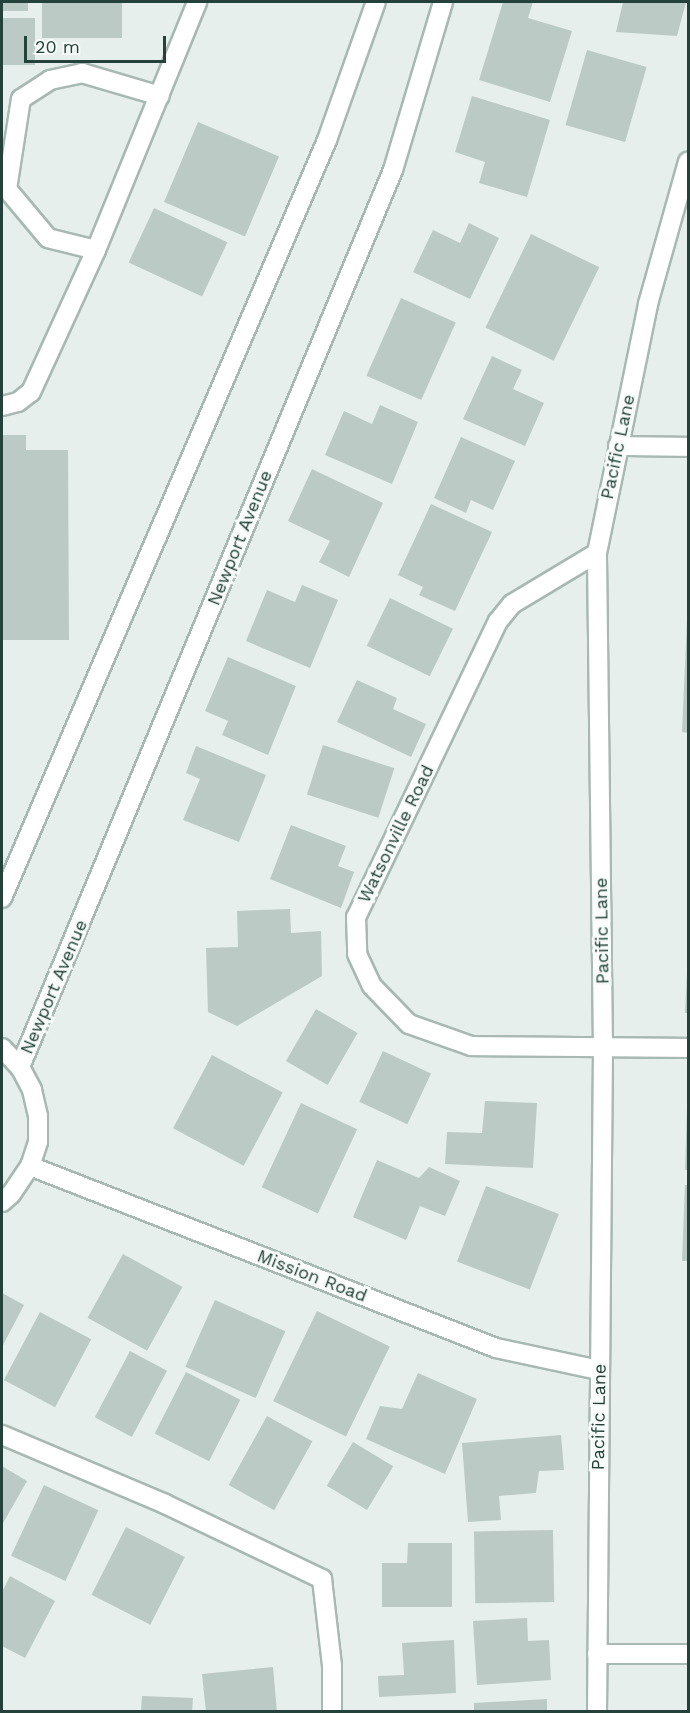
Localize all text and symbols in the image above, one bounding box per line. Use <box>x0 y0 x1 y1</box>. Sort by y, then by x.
scale bar <box>27 24 170 62</box>
text: 20 m <box>35 36 80 57</box>
street label: Pacific Lane <box>596 393 640 501</box>
street label: Newport Avenue <box>203 467 277 609</box>
street label: Watsonville Road <box>353 762 439 906</box>
street label: Pacific Lane <box>590 878 614 984</box>
street label: Newport Avenue <box>16 916 92 1058</box>
street label: Mission Road <box>254 1245 370 1307</box>
street label: Pacific Lane <box>587 1364 611 1470</box>

